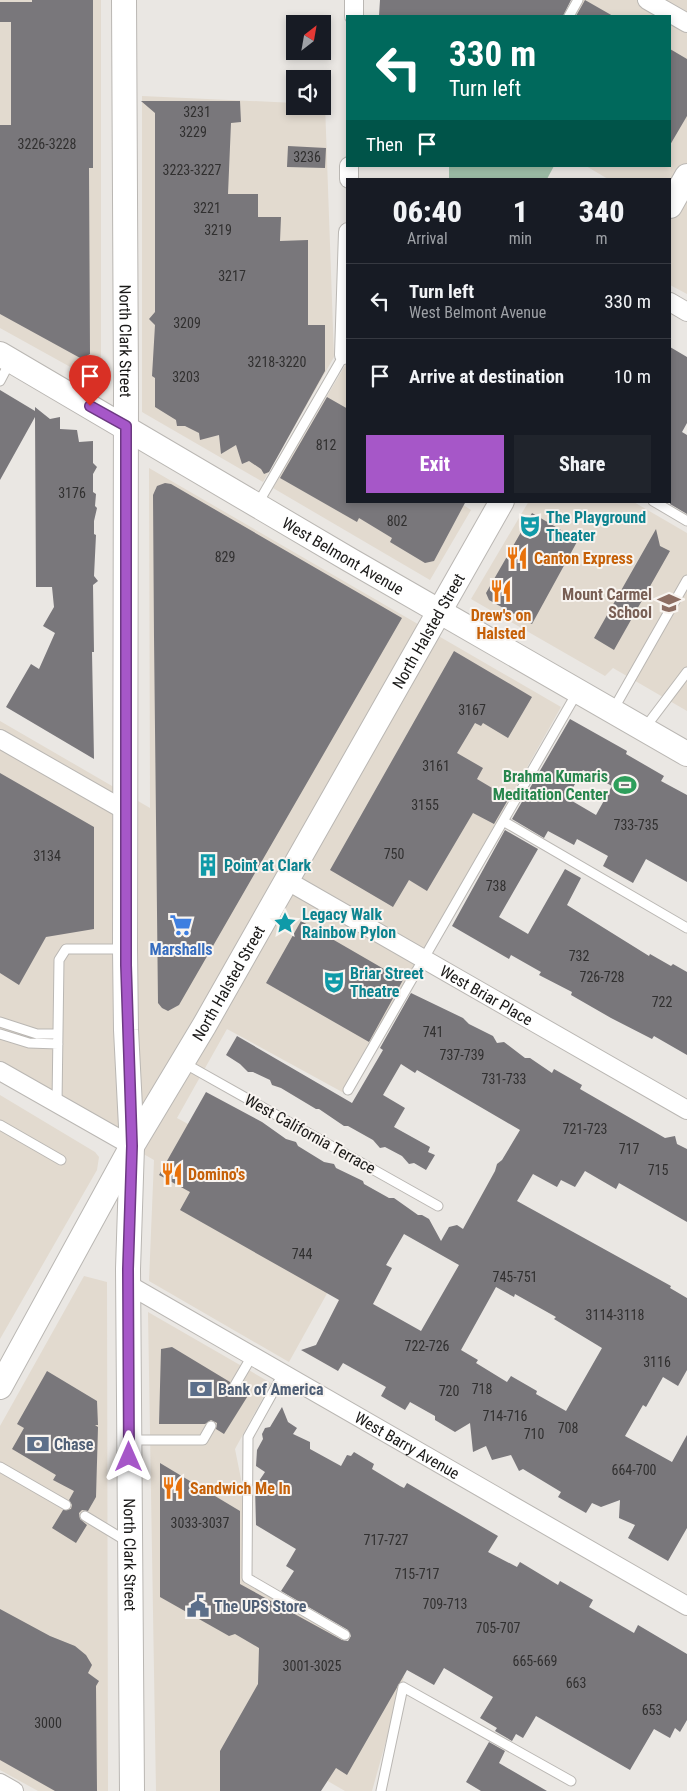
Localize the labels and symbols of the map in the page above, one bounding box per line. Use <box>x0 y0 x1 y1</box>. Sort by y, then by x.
north arrow <box>286 15 331 60</box>
house number: 3231 <box>183 104 211 120</box>
house number: 3229 <box>179 124 207 140</box>
house number: 3226-3228 <box>18 136 76 152</box>
house number: 3236 <box>293 149 321 165</box>
house number: 3223-3227 <box>163 162 221 178</box>
house number: 3221 <box>193 200 221 216</box>
house number: 3219 <box>204 222 232 238</box>
house number: 3217 <box>218 268 246 284</box>
street label: North Clark Street <box>116 284 136 398</box>
house number: 3209 <box>173 315 201 331</box>
house number: 3218-3220 <box>248 354 306 370</box>
pin <box>69 355 111 406</box>
house number: 3203 <box>172 369 200 385</box>
house number: 812 <box>316 437 336 453</box>
house number: 3176 <box>58 485 86 501</box>
place label: The Playground Theater <box>546 508 646 545</box>
street label: West Belmont Avenue <box>279 513 407 598</box>
house number: 802 <box>387 513 407 529</box>
theatre icon: The Playground Theater <box>517 513 543 539</box>
restaurant icon: Canton Express <box>504 545 530 571</box>
house number: 829 <box>215 549 235 565</box>
place label: Canton Express <box>534 549 633 568</box>
street label: North Halsted Street <box>388 570 469 692</box>
restaurant icon: Drew's on Halsted <box>488 578 514 604</box>
place label: Mount Carmel School <box>562 585 652 622</box>
school or university icon: Mount Carmel School <box>656 590 682 616</box>
place label: Drew's on Halsted <box>471 606 531 643</box>
house number: 3167 <box>458 702 486 718</box>
house number: 3161 <box>422 758 450 774</box>
place label: Brahma Kumaris Meditation Center <box>493 767 608 804</box>
sports icon: Brahma Kumaris Meditation Center <box>612 772 638 798</box>
house number: 3155 <box>411 797 439 813</box>
house number: 733-735 <box>614 817 659 833</box>
house number: 750 <box>384 846 404 862</box>
house number: 3134 <box>33 848 61 864</box>
building icon: Point at Clark <box>195 852 221 878</box>
place label: Point at Clark <box>224 856 312 875</box>
house number: 738 <box>486 878 506 894</box>
place label: Legacy Walk Rainbow Pylon <box>302 905 396 942</box>
place icon: Legacy Walk Rainbow Pylon <box>272 910 298 936</box>
supermarket icon: Marshalls <box>168 912 194 938</box>
street label: North Halsted Street <box>188 922 269 1044</box>
place label: Marshalls <box>150 940 212 959</box>
house number: 732 <box>569 948 589 964</box>
street label: West Briar Place <box>437 961 536 1029</box>
place label: Briar Street Theatre <box>350 964 424 1001</box>
theatre icon: Briar Street Theatre <box>321 969 347 995</box>
house number: 726-728 <box>580 969 625 985</box>
house number: 722 <box>652 994 672 1010</box>
house number: 741 <box>423 1024 443 1040</box>
house number: 737-739 <box>440 1047 484 1063</box>
house number: 731-733 <box>482 1071 526 1087</box>
street label: West California Terrace <box>241 1090 379 1178</box>
house number: 721-723 <box>563 1121 607 1137</box>
house number: 717 <box>619 1141 639 1157</box>
restaurant icon: Domino's <box>159 1161 185 1187</box>
house number: 715 <box>648 1162 668 1178</box>
place label: Domino's <box>188 1165 245 1184</box>
house number: 744 <box>292 1246 312 1262</box>
house number: 745-751 <box>493 1269 537 1285</box>
house number: 3114-3118 <box>586 1307 644 1323</box>
house number: 722-726 <box>405 1338 450 1354</box>
house number: 3116 <box>643 1354 671 1370</box>
bank icon: Bank of America <box>188 1376 214 1402</box>
place label: Bank of America <box>218 1380 324 1399</box>
house number: 718 <box>472 1381 492 1397</box>
house number: 720 <box>439 1383 459 1399</box>
street label: West Barry Avenue <box>351 1407 463 1483</box>
house number: 714-716 <box>483 1408 528 1424</box>
house number: 708 <box>558 1420 578 1436</box>
house number: 710 <box>524 1426 544 1442</box>
position arrow <box>102 1430 154 1482</box>
bank icon: Chase <box>25 1431 51 1457</box>
place label: Chase <box>54 1435 94 1454</box>
house number: 664-700 <box>612 1462 657 1478</box>
restaurant icon: Sandwich Me In <box>160 1475 186 1501</box>
place label: Sandwich Me In <box>190 1479 291 1498</box>
street label: North Clark Street <box>120 1498 140 1612</box>
house number: 3033-3037 <box>171 1515 229 1531</box>
house number: 717-727 <box>364 1532 409 1548</box>
house number: 715-717 <box>395 1566 440 1582</box>
public building icon: The UPS Store <box>185 1593 211 1619</box>
house number: 709-713 <box>423 1596 467 1612</box>
place label: The UPS Store <box>214 1597 307 1616</box>
house number: 705-707 <box>476 1620 521 1636</box>
house number: 665-669 <box>513 1653 557 1669</box>
house number: 3001-3025 <box>283 1658 341 1674</box>
house number: 663 <box>566 1675 586 1691</box>
house number: 653 <box>642 1702 662 1718</box>
house number: 3000 <box>34 1715 62 1731</box>

